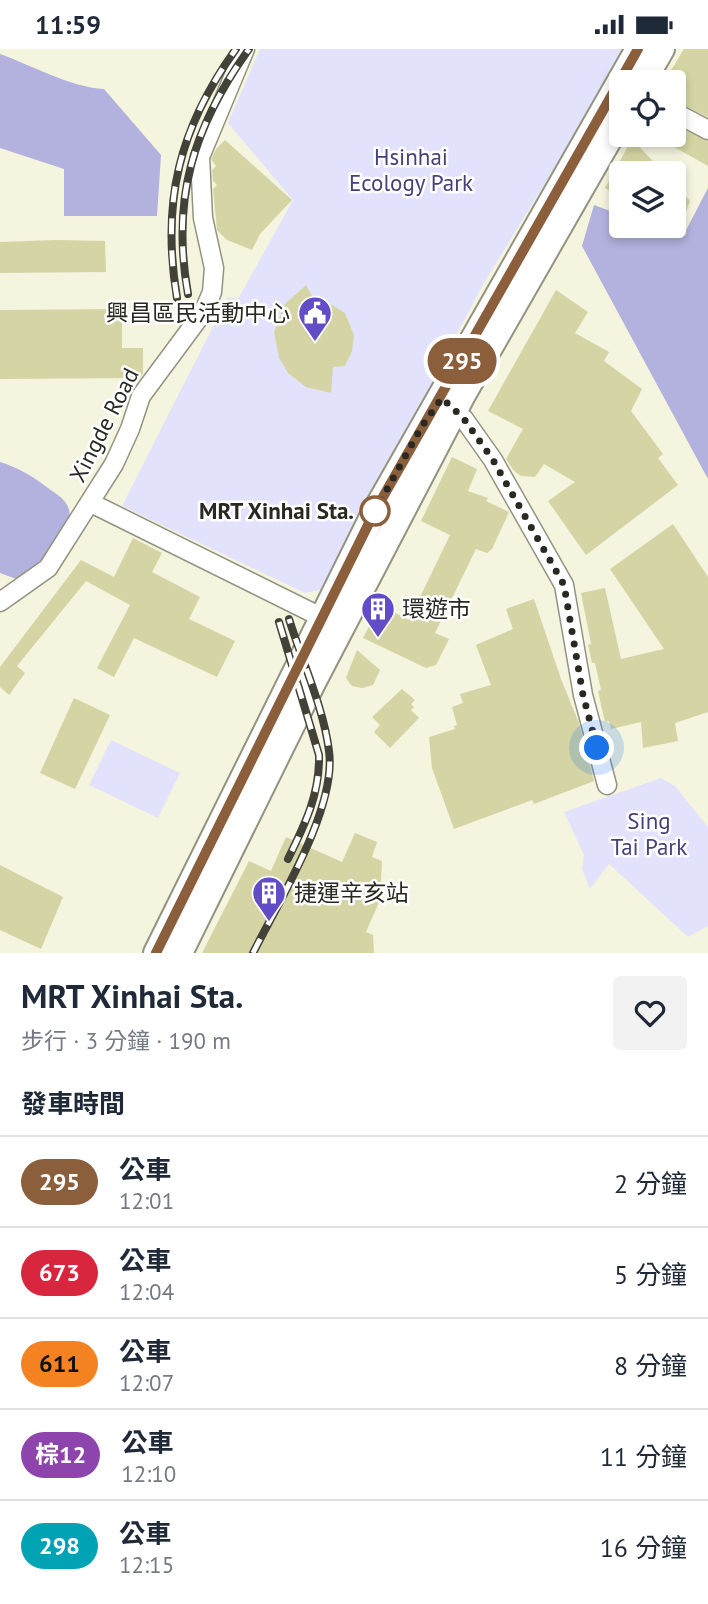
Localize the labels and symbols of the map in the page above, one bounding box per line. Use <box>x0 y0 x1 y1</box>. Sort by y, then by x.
park label: Hsinhai Ecology Park <box>349 142 473 197</box>
public building icon: 興昌區民活動中心 <box>296 294 334 343</box>
place label: 興昌區民活動中心 <box>106 298 290 327</box>
line badge: 295 <box>422 338 502 384</box>
street label: Xingde Road <box>62 363 145 487</box>
place label: MRT Xinhai Sta. <box>199 496 354 525</box>
marker: MRT Xinhai Sta. <box>360 496 390 526</box>
building icon: 環遊市 <box>359 590 397 639</box>
place label: 環遊市 <box>402 594 471 623</box>
your location <box>579 730 614 765</box>
park label: Sing Tai Park <box>611 806 687 861</box>
building icon: 捷運辛亥站 <box>250 874 288 923</box>
place label: 捷運辛亥站 <box>294 878 409 907</box>

